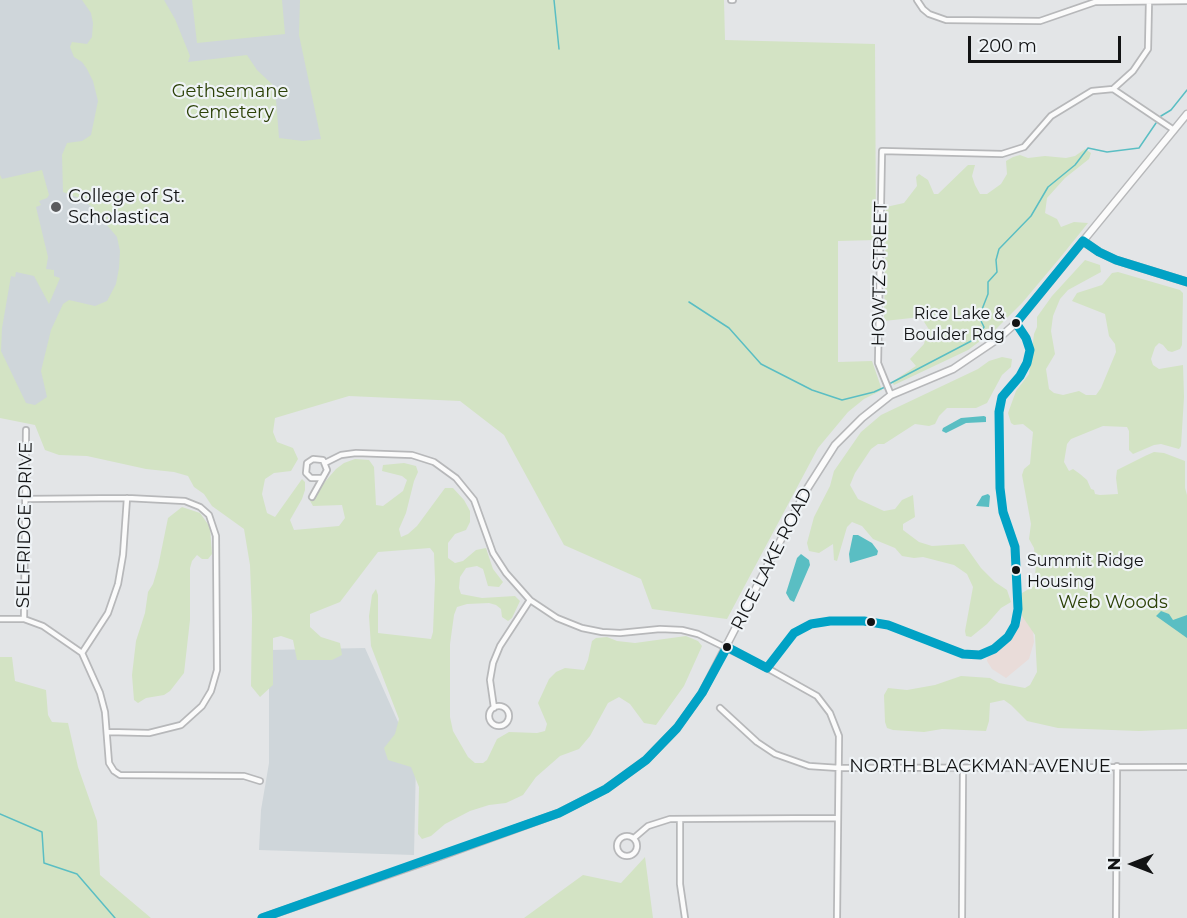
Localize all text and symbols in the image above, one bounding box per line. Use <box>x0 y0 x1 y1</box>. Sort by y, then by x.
scale bar <box>971 24 1124 62</box>
text: 200 m <box>979 35 1037 57</box>
park label: Gethsemane Cemetery <box>172 81 288 124</box>
place label: College of St. Scholastica <box>68 186 185 228</box>
marker: College of St. Scholastica <box>49 200 63 214</box>
street label: HOWTZ STREET <box>868 201 892 347</box>
place label: Rice Lake & Boulder Rdg <box>903 304 1005 342</box>
marker: Rice Lake & Boulder Rdg <box>1010 317 1022 329</box>
street label: SELFRIDGE DRIVE <box>13 442 37 608</box>
street label: RICE LAKE ROAD <box>727 484 817 634</box>
place label: Summit Ridge Housing <box>1027 551 1144 589</box>
marker: Summit Ridge Housing <box>1010 564 1022 576</box>
park label: Web Woods <box>1058 592 1168 614</box>
unlabelled marker <box>865 616 877 628</box>
unlabelled marker <box>721 641 733 653</box>
street label: NORTH BLACKMAN AVENUE <box>849 756 1111 778</box>
north arrow <box>1103 834 1163 894</box>
text: N <box>1105 858 1124 870</box>

